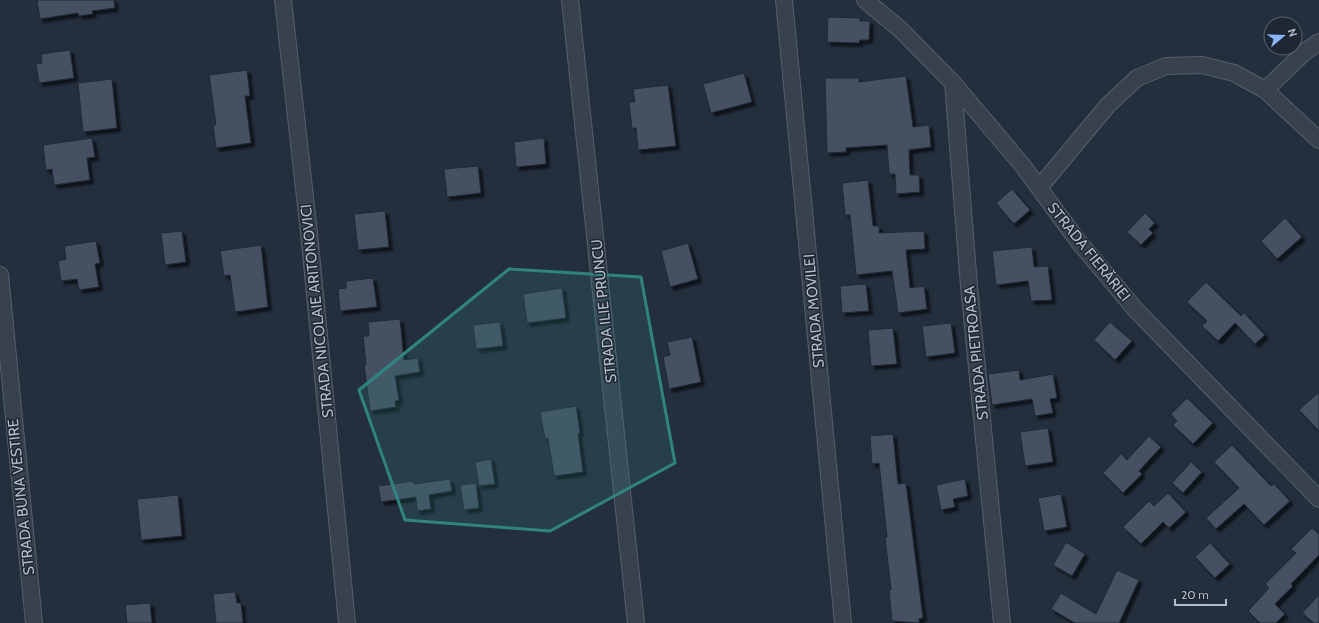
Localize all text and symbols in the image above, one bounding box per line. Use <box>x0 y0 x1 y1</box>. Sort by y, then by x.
north arrow <box>1263 16 1303 56</box>
text: N <box>1285 27 1300 39</box>
street label: STRADA FIERĂRIEI <box>1044 199 1134 305</box>
street label: STRADA NICOLAIE ARITONOVICI <box>297 203 337 419</box>
street label: STRADA ILIE PRUNCU <box>588 238 620 384</box>
street label: STRADA MOVILEI <box>800 253 828 369</box>
street label: STRADA PIETROASA <box>960 284 992 421</box>
street label: STRADA BUNA VESTIRE <box>4 418 38 576</box>
scale bar <box>1175 581 1226 607</box>
text: 20 m <box>1181 587 1209 602</box>

